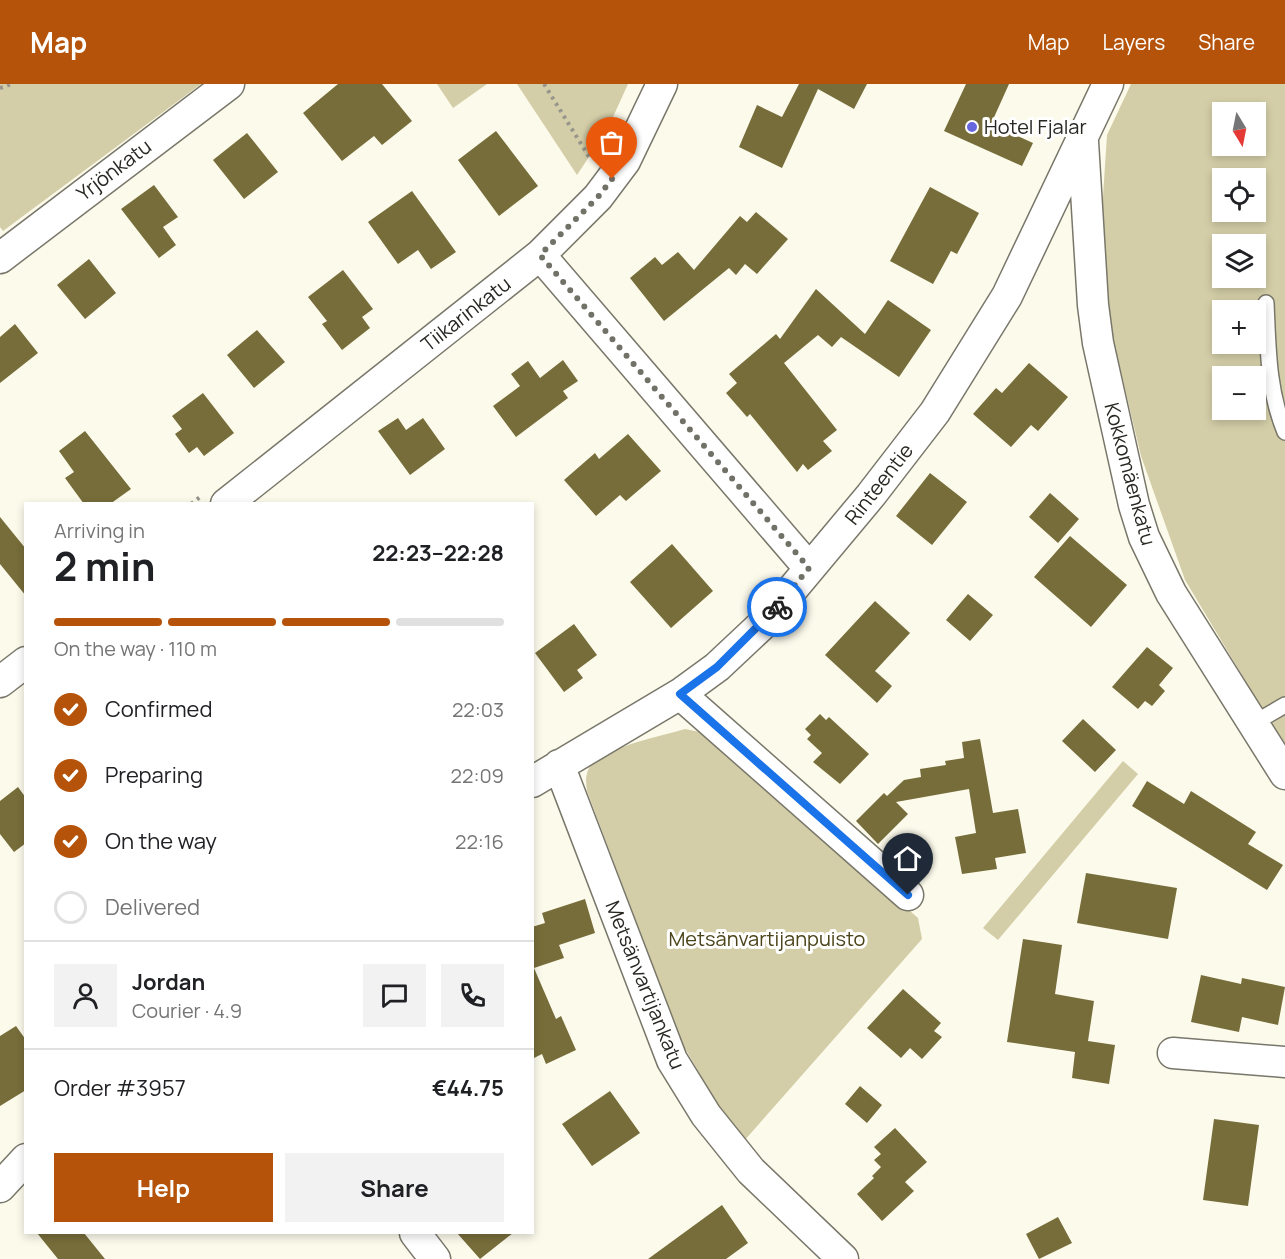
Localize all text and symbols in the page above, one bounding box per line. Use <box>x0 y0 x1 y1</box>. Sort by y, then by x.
text: Map <box>30 23 87 61</box>
text: Map <box>1028 28 1069 56</box>
text: Layers <box>1102 28 1165 56</box>
text: Share <box>1198 28 1255 56</box>
north arrow <box>1212 102 1266 156</box>
map controls <box>1212 102 1266 420</box>
place label: Hotel Fjalar <box>984 113 1087 140</box>
pin <box>586 117 637 179</box>
marker: Hotel Fjalar <box>965 120 979 134</box>
icon: bag <box>595 126 628 159</box>
street label: Yrjönkatu <box>71 133 157 207</box>
button: locate <box>1212 168 1266 222</box>
button: layers <box>1212 234 1266 288</box>
street label: Tiikarinkatu <box>415 270 516 357</box>
button: + <box>1212 300 1266 354</box>
button: − <box>1212 366 1266 420</box>
street label: Kokkomäenkatu <box>1098 400 1162 548</box>
street label: Rinteentie <box>838 438 919 530</box>
text: Arriving in <box>54 517 145 544</box>
text: 22:23–22:28 <box>372 538 504 568</box>
text: 2 min <box>54 539 155 593</box>
courier <box>747 577 807 637</box>
icon: bike <box>761 591 794 624</box>
text: On the way · 110 m <box>54 635 217 662</box>
icon: check <box>54 693 87 726</box>
text: Confirmed <box>105 694 213 724</box>
text: 22:03 <box>452 696 504 723</box>
icon: check <box>54 759 87 792</box>
text: Preparing <box>105 760 203 790</box>
text: 22:09 <box>451 762 504 789</box>
icon: check <box>54 825 87 858</box>
text: On the way <box>105 826 217 856</box>
text: 22:16 <box>455 828 504 855</box>
pin <box>882 833 933 895</box>
icon: home <box>891 842 924 875</box>
text: Delivered <box>105 892 200 922</box>
street label: Metsänvartijankatu <box>599 897 692 1073</box>
park label: Metsänvartijanpuisto <box>669 925 866 952</box>
button: person <box>54 964 117 1027</box>
button: chat <box>363 964 426 1027</box>
button: phone <box>441 964 504 1027</box>
text: Jordan <box>132 967 205 997</box>
text: Courier · 4.9 <box>132 997 242 1024</box>
text: Order #3957 <box>54 1073 186 1103</box>
text: €44.75 <box>432 1073 504 1103</box>
button: Help <box>54 1153 273 1222</box>
button: Share <box>285 1153 504 1222</box>

